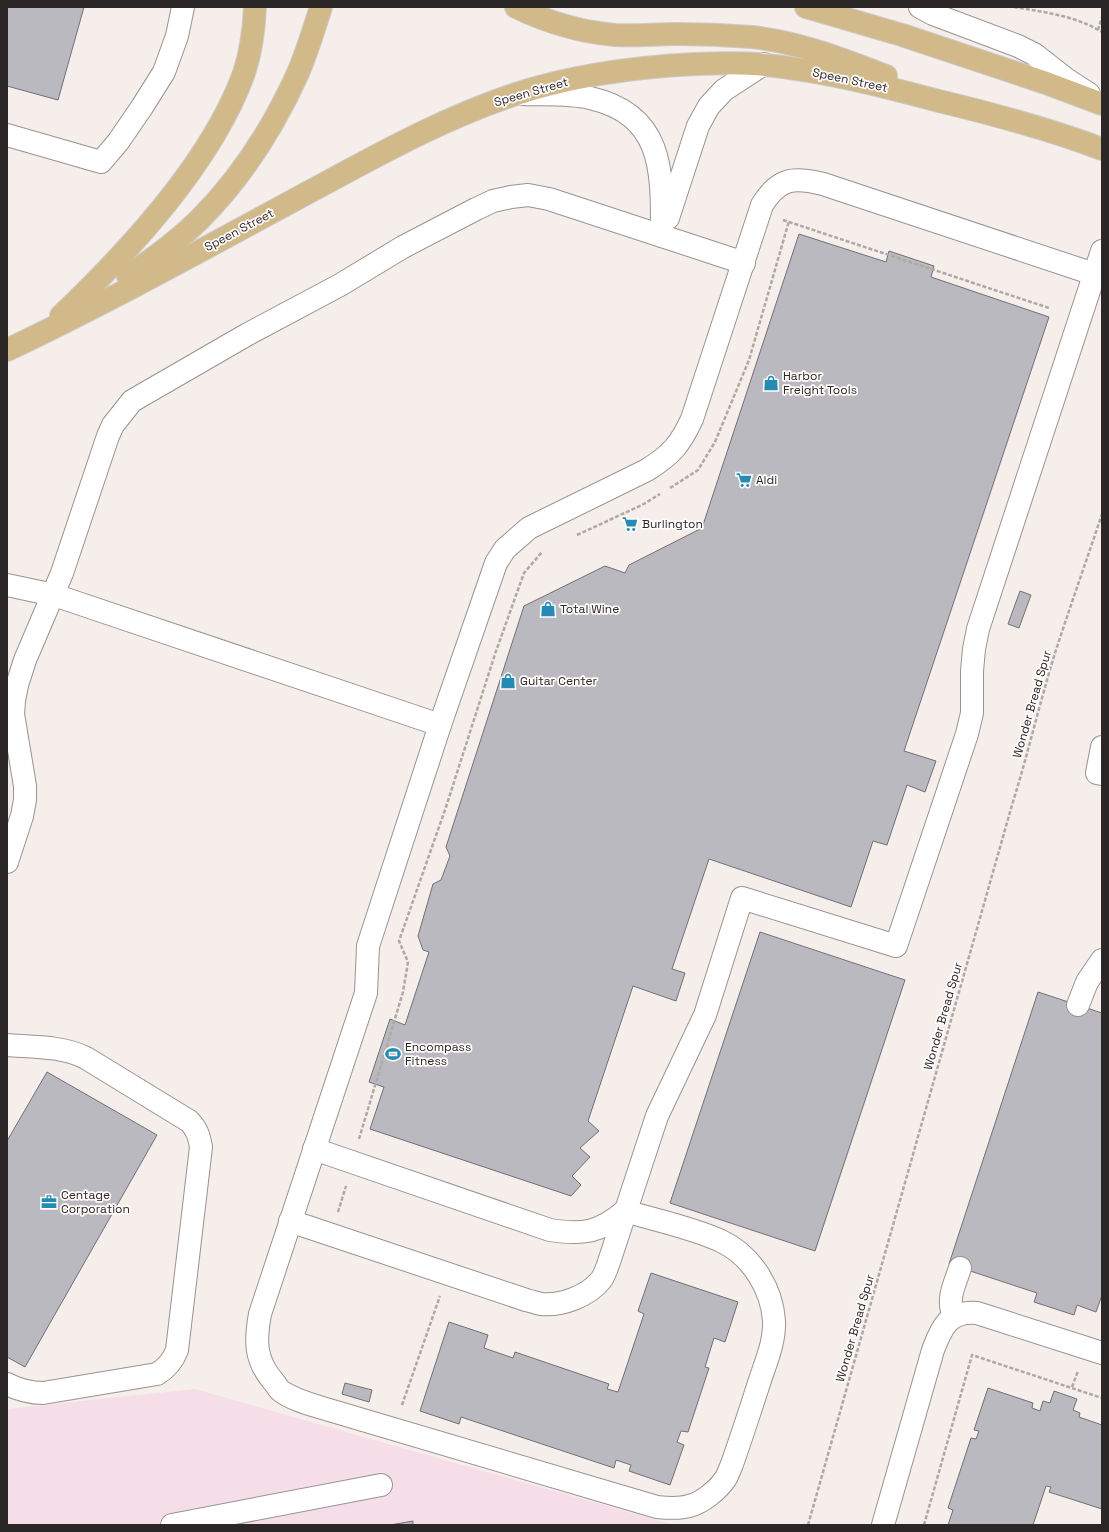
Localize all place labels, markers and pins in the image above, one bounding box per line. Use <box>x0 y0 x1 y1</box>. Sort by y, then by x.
place label: Harbor Freight Tools <box>783 368 857 398</box>
shop icon: Harbor Freight Tools <box>762 374 780 392</box>
supermarket icon: Aldi <box>735 471 753 489</box>
place label: Aldi <box>756 472 777 488</box>
supermarket icon: Burlington <box>621 515 639 533</box>
place label: Burlington <box>642 516 703 532</box>
shop icon: Total Wine <box>539 600 557 618</box>
place label: Total Wine <box>560 601 619 617</box>
shop icon: Guitar Center <box>499 672 517 690</box>
place label: Guitar Center <box>520 673 598 689</box>
place label: Encompass Fitness <box>405 1039 471 1069</box>
sports icon: Encompass Fitness <box>384 1045 402 1063</box>
place label: Centage Corporation <box>61 1187 130 1217</box>
office icon: Centage Corporation <box>40 1193 58 1211</box>

